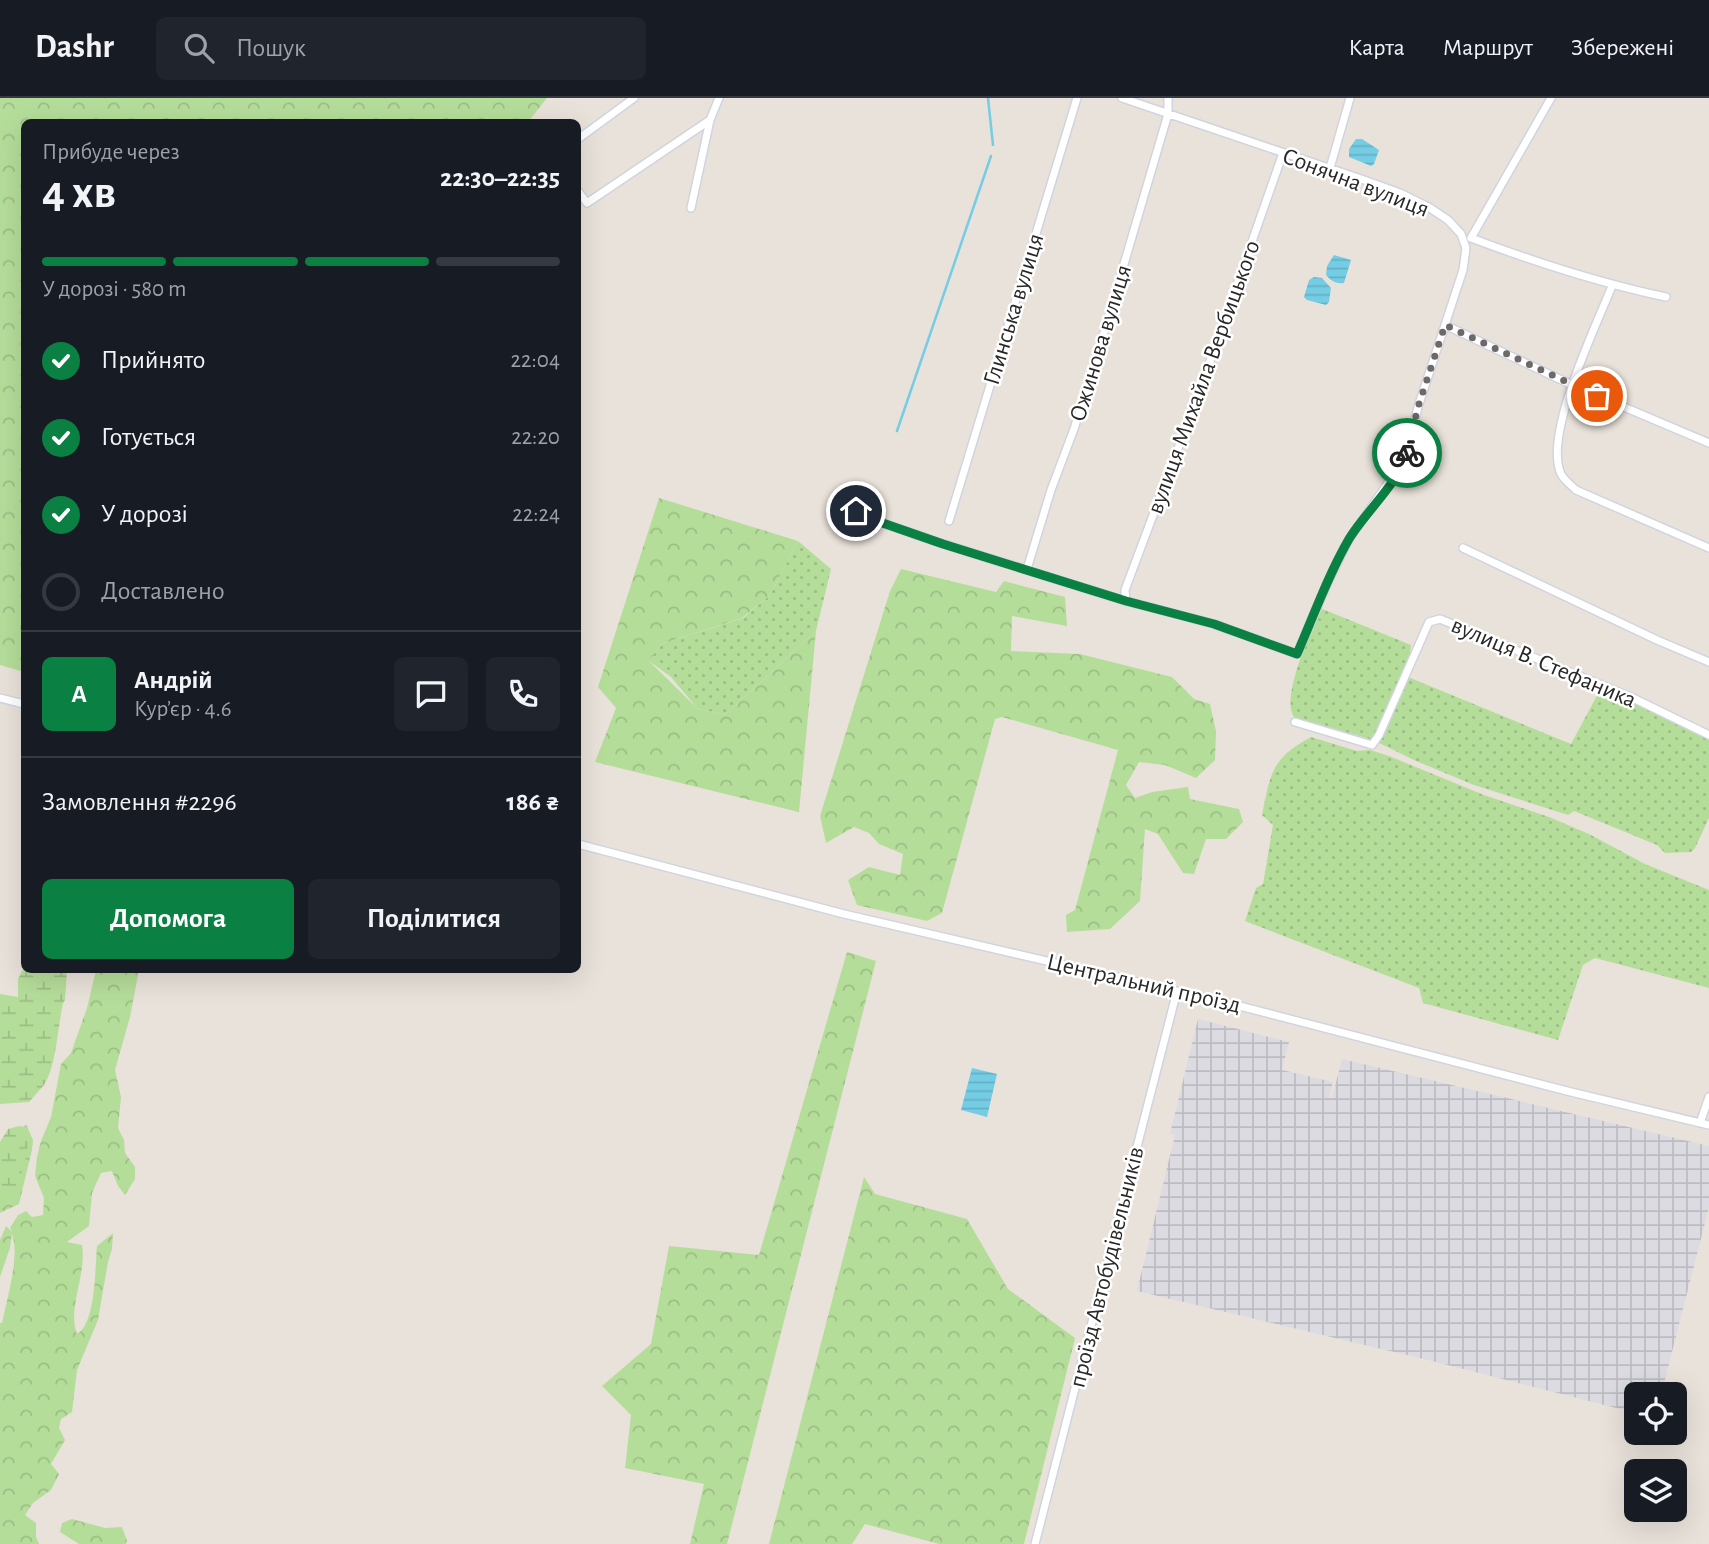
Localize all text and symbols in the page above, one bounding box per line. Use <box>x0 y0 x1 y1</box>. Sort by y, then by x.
search box <box>156 17 646 80</box>
icon: search <box>180 29 218 67</box>
text: Dashr <box>35 31 114 64</box>
text: Пошук <box>236 35 306 61</box>
text: Карта <box>1349 36 1405 60</box>
text: Маршрут <box>1443 36 1533 60</box>
text: Збережені <box>1571 36 1674 60</box>
text: Прибуде через <box>42 141 180 164</box>
street label: Сонячна вулиця <box>1279 144 1432 222</box>
text: 22:30–22:35 <box>440 165 560 191</box>
text: 4 хв <box>42 170 116 216</box>
street label: Глинська вулиця <box>979 231 1048 388</box>
street label: вулиця Михайла Вербицького <box>1143 237 1265 517</box>
street label: Ожинова вулиця <box>1066 262 1136 425</box>
text: У дорозі · 580 m <box>42 278 186 301</box>
icon: check <box>42 342 80 380</box>
text: Прийнято <box>101 347 205 373</box>
text: 22:04 <box>511 349 560 372</box>
pin <box>1567 366 1627 426</box>
icon: bag <box>1578 377 1616 415</box>
courier <box>1372 418 1442 488</box>
icon: check <box>42 419 80 457</box>
text: Готується <box>101 424 196 450</box>
text: 22:20 <box>511 426 560 449</box>
icon: bike <box>1388 434 1426 472</box>
pin <box>826 481 886 541</box>
icon: home <box>837 492 875 530</box>
icon: check <box>42 496 80 534</box>
text: У дорозі <box>101 501 188 527</box>
text: 22:24 <box>512 503 560 526</box>
text: Доставлено <box>101 578 225 604</box>
street label: вулиця В. Стефаника <box>1448 613 1640 713</box>
button: chat <box>394 657 468 731</box>
button: phone <box>486 657 560 731</box>
text: Андрій <box>134 667 213 693</box>
text: А <box>71 681 87 707</box>
text: Кур’єр · 4.6 <box>134 698 232 721</box>
text: Замовлення #2296 <box>42 789 237 815</box>
text: 186 ₴ <box>506 789 560 815</box>
button: Допомога <box>42 879 294 959</box>
button: Поділитися <box>308 879 560 959</box>
street label: Центральний проїзд <box>1044 950 1243 1018</box>
street label: проїзд Автобудівельників <box>1065 1144 1149 1390</box>
map controls <box>1624 1382 1687 1522</box>
button: locate <box>1624 1382 1687 1445</box>
button: layers <box>1624 1459 1687 1522</box>

